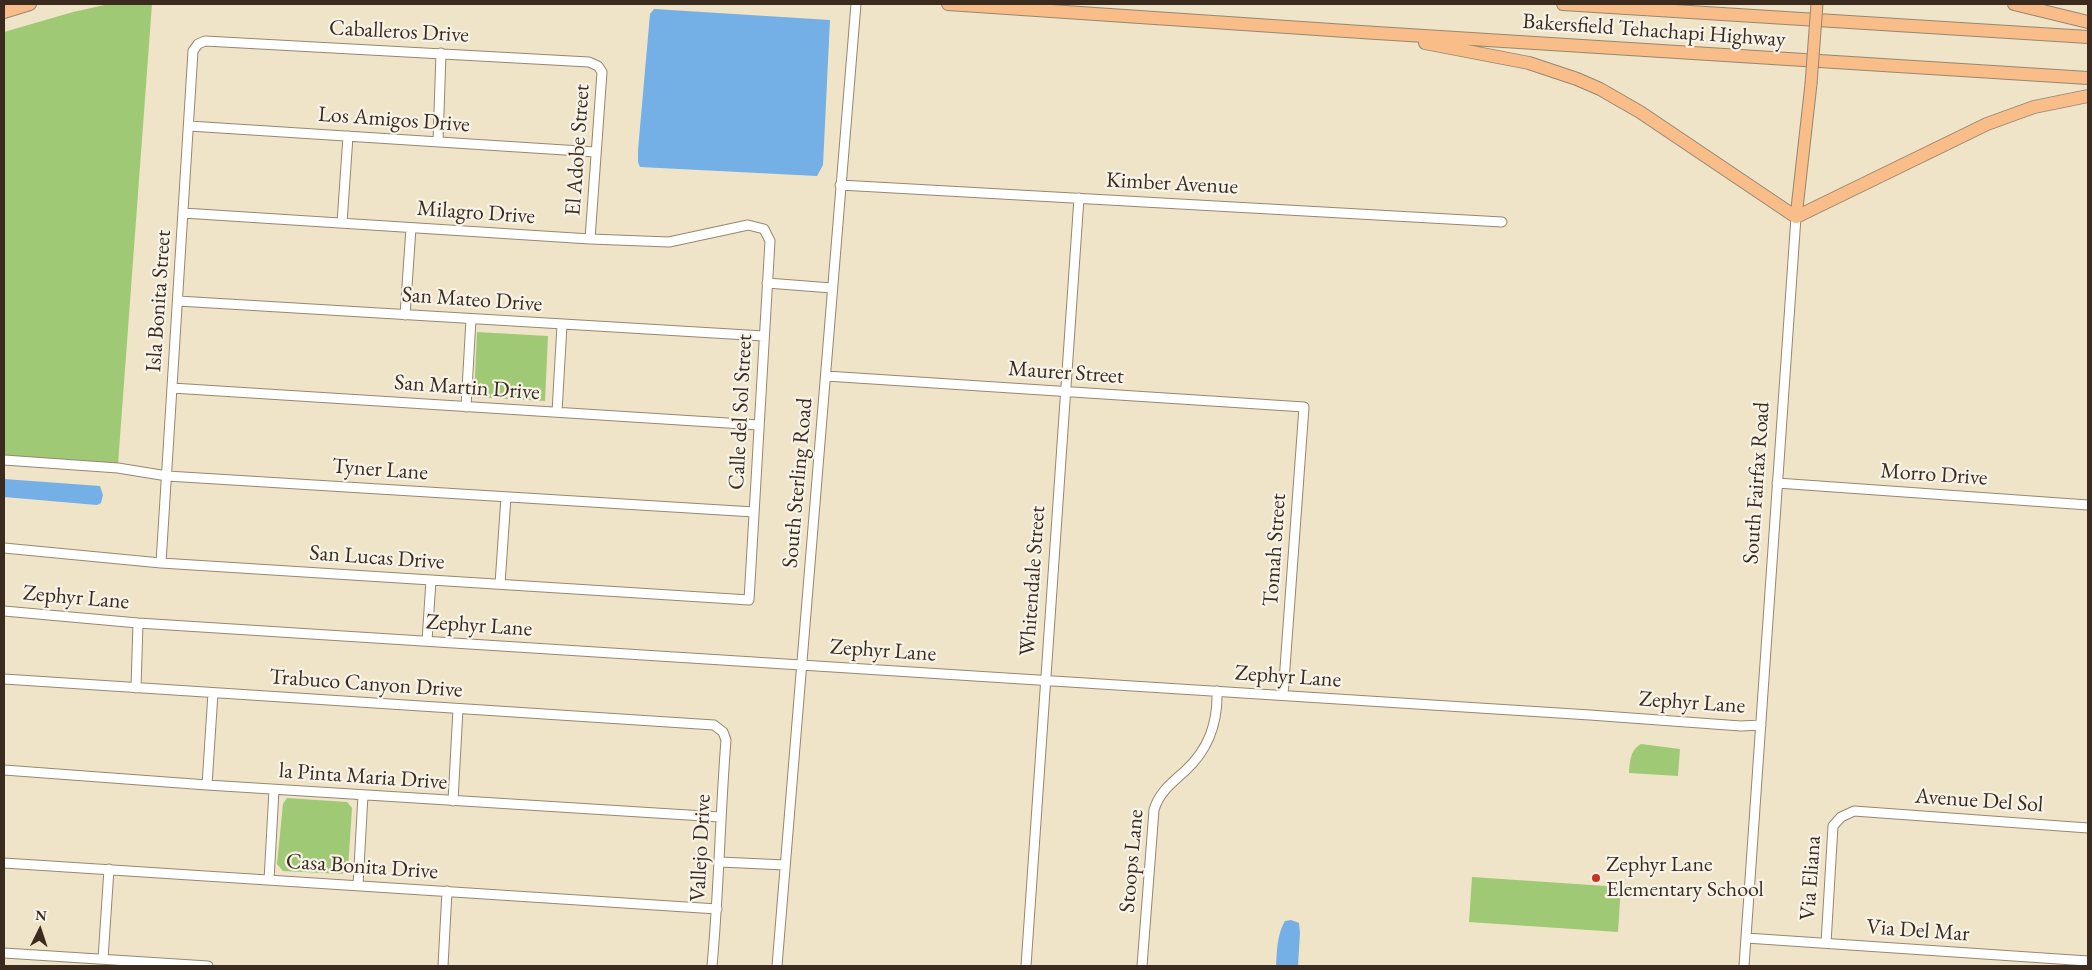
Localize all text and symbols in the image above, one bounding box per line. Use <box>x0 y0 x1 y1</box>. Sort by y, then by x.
street label: Bakersfield Tehachapi Highway <box>1522 9 1786 53</box>
street label: Caballeros Drive <box>328 15 470 49</box>
street label: El Adobe Street <box>560 83 596 217</box>
street label: Los Amigos Drive <box>317 102 471 138</box>
street label: Kimber Avenue <box>1105 167 1239 201</box>
street label: Milagro Drive <box>416 196 536 230</box>
street label: Isla Bonita Street <box>141 229 177 373</box>
street label: San Mateo Drive <box>401 282 543 318</box>
street label: Calle del Sol Street <box>724 333 758 491</box>
street label: Maurer Street <box>1007 356 1125 390</box>
street label: San Martin Drive <box>393 370 541 406</box>
street label: South Sterling Road <box>777 397 819 569</box>
street label: South Fairfax Road <box>1738 401 1776 565</box>
street label: Tyner Lane <box>331 453 429 487</box>
street label: Morro Drive <box>1880 458 1988 492</box>
street label: Tomah Street <box>1258 493 1292 607</box>
street label: Whitendale Street <box>1015 505 1051 657</box>
street label: San Lucas Drive <box>309 540 445 576</box>
street label: Zephyr Lane <box>22 580 130 616</box>
street label: Zephyr Lane <box>425 609 533 643</box>
street label: Zephyr Lane <box>829 634 937 668</box>
street label: Zephyr Lane <box>1234 660 1342 694</box>
street label: Trabuco Canyon Drive <box>269 664 463 704</box>
street label: Zephyr Lane <box>1638 686 1746 720</box>
street label: la Pinta Maria Drive <box>278 758 448 796</box>
street label: Avenue Del Sol <box>1914 783 2044 819</box>
street label: Vallejo Drive <box>685 794 717 902</box>
street label: Stoops Lane <box>1114 808 1150 914</box>
street label: Via Eliana <box>1795 835 1827 921</box>
street label: Casa Bonita Drive <box>285 849 439 885</box>
place label: Zephyr Lane Elementary School <box>1606 852 1764 904</box>
marker: Zephyr Lane Elementary School <box>1590 872 1602 884</box>
north arrow <box>15 905 65 955</box>
text: N <box>35 906 47 924</box>
street label: Via Del Mar <box>1866 914 1970 948</box>

